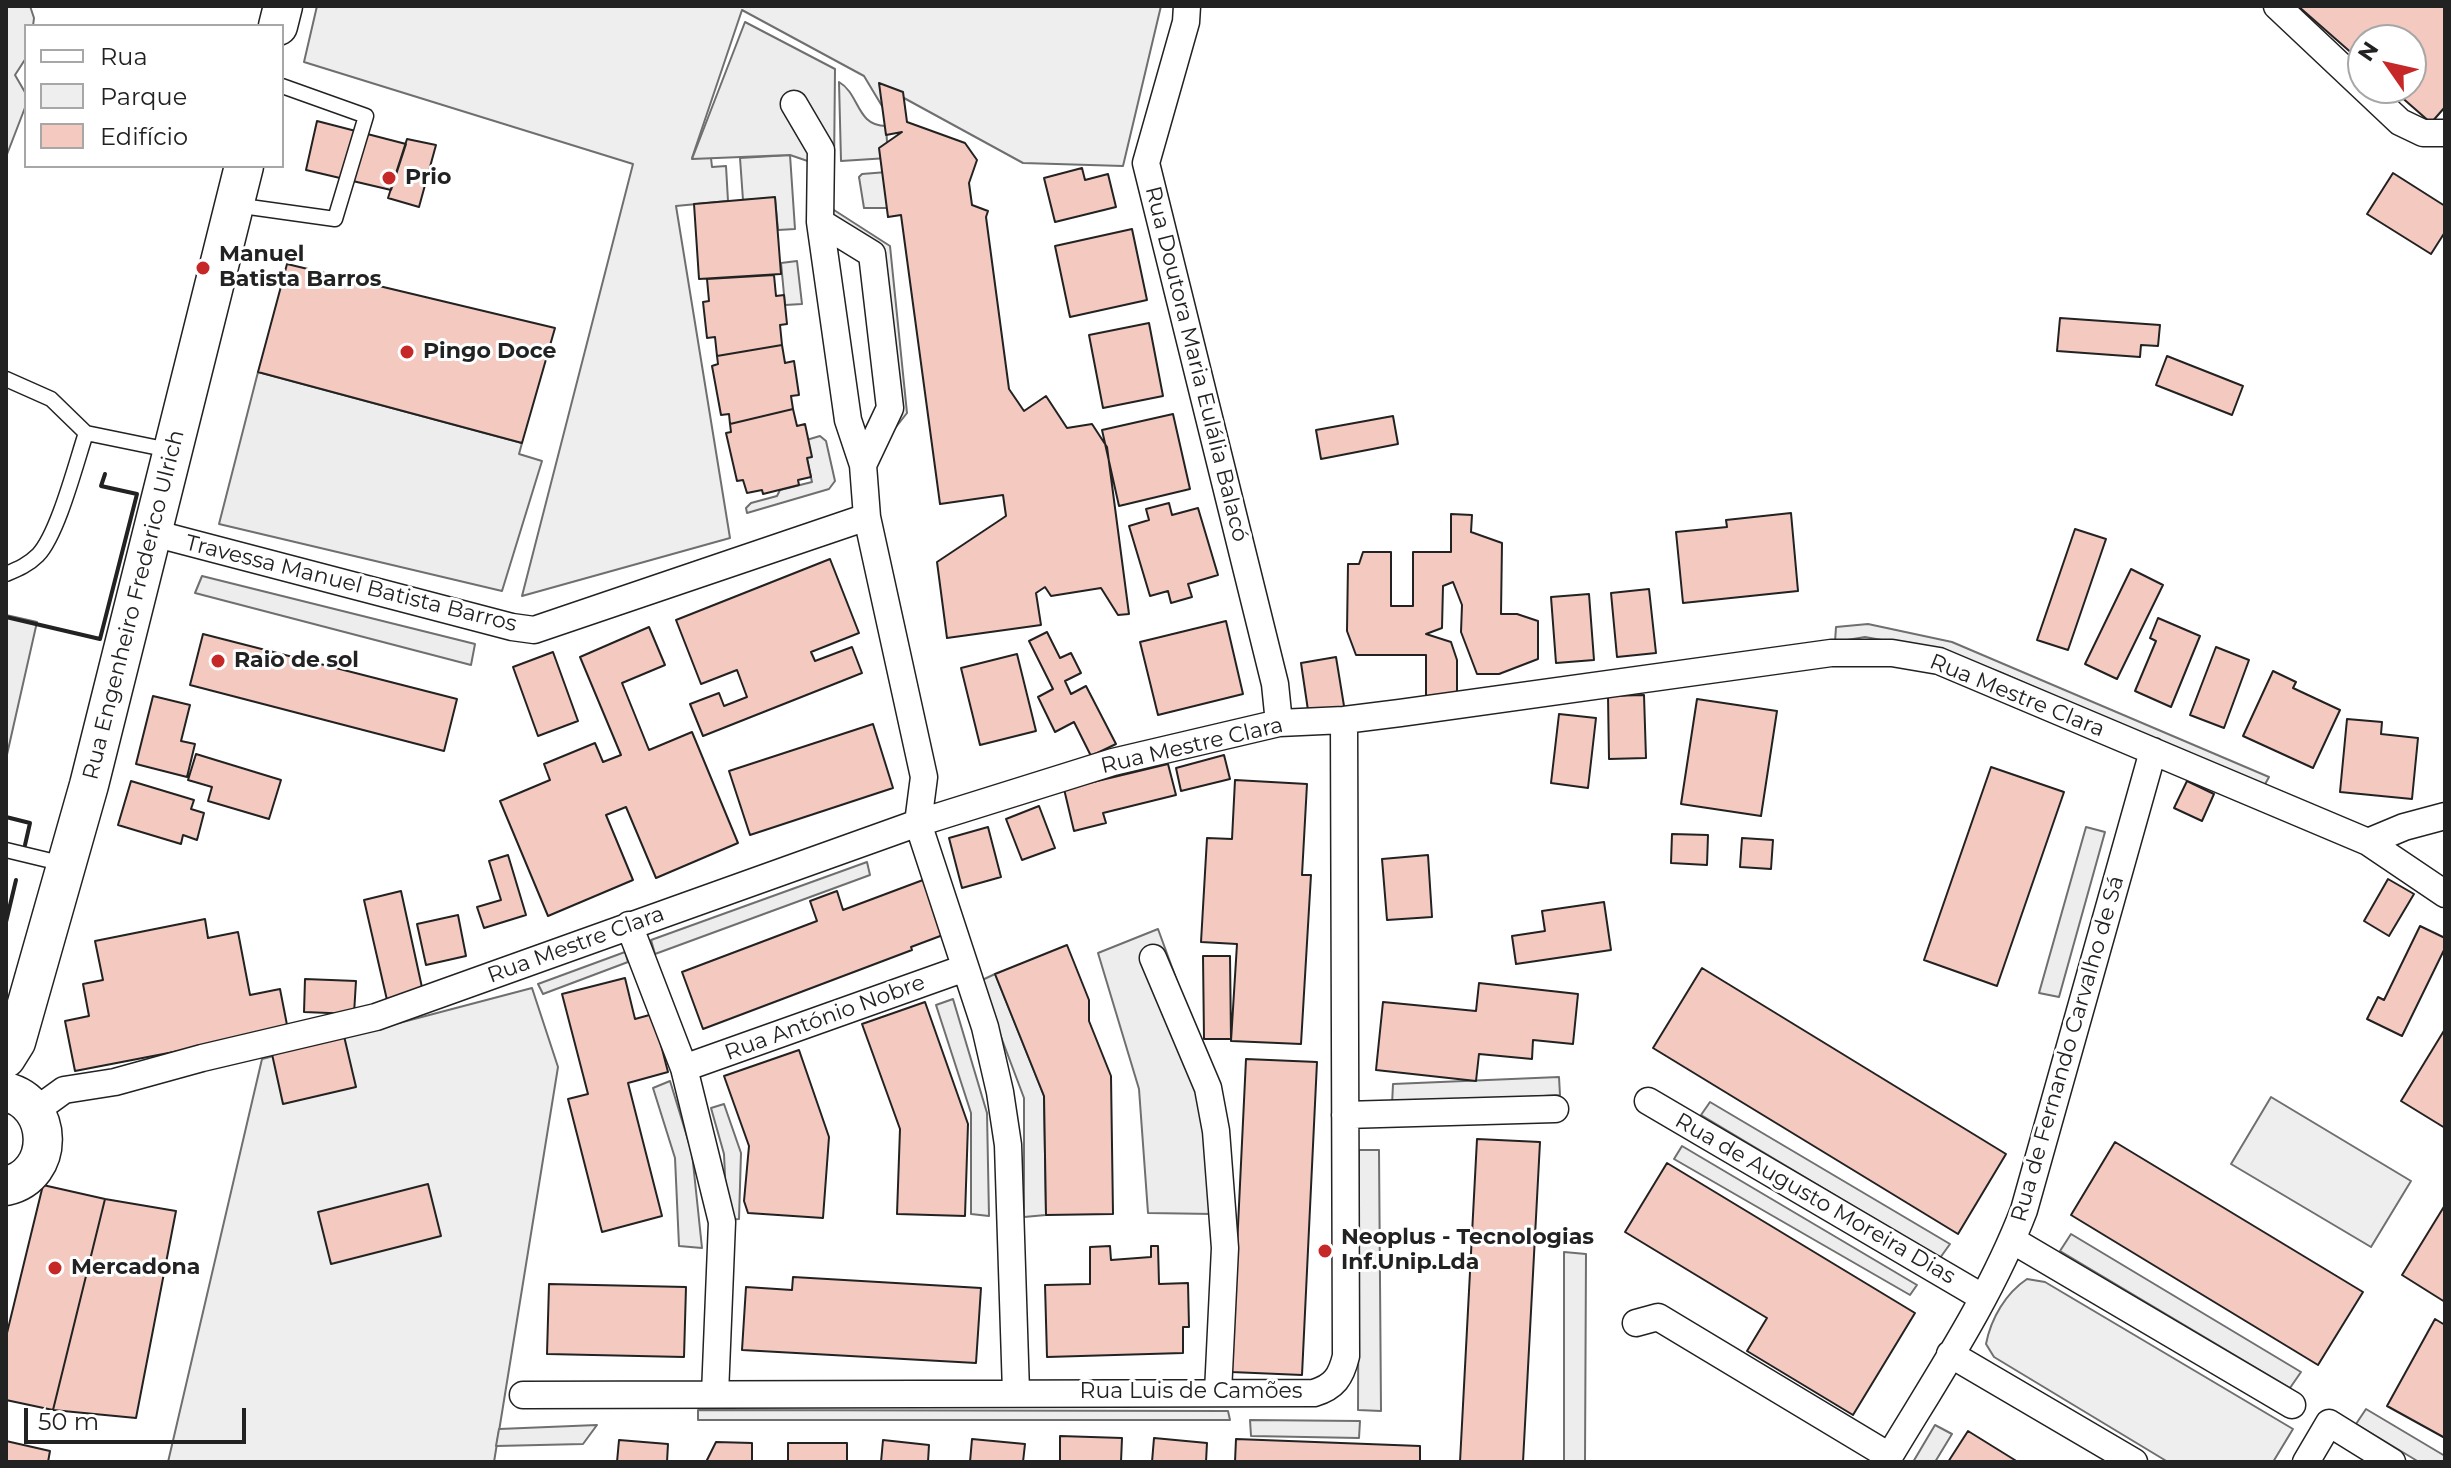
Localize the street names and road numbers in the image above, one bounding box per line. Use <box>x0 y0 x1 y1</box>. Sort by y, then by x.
street label: Rua Doutora Maria Eulália Balacó <box>1139 183 1253 545</box>
street label: Rua Engenheiro Frederico Ulrich <box>78 427 190 783</box>
street label: Travessa Manuel Batista Barros <box>183 530 519 638</box>
street label: Rua Mestre Clara <box>1926 649 2108 743</box>
street label: Rua Mestre Clara <box>1098 712 1286 780</box>
street label: Rua de Fernando Carvalho de Sá <box>2006 873 2130 1225</box>
street label: Rua Mestre Clara <box>484 901 668 989</box>
street label: Rua António Nobre <box>721 969 929 1067</box>
street label: Rua de Augusto Moreira Dias <box>1670 1108 1960 1290</box>
street label: Rua Luis de Camões <box>1080 1379 1302 1405</box>

